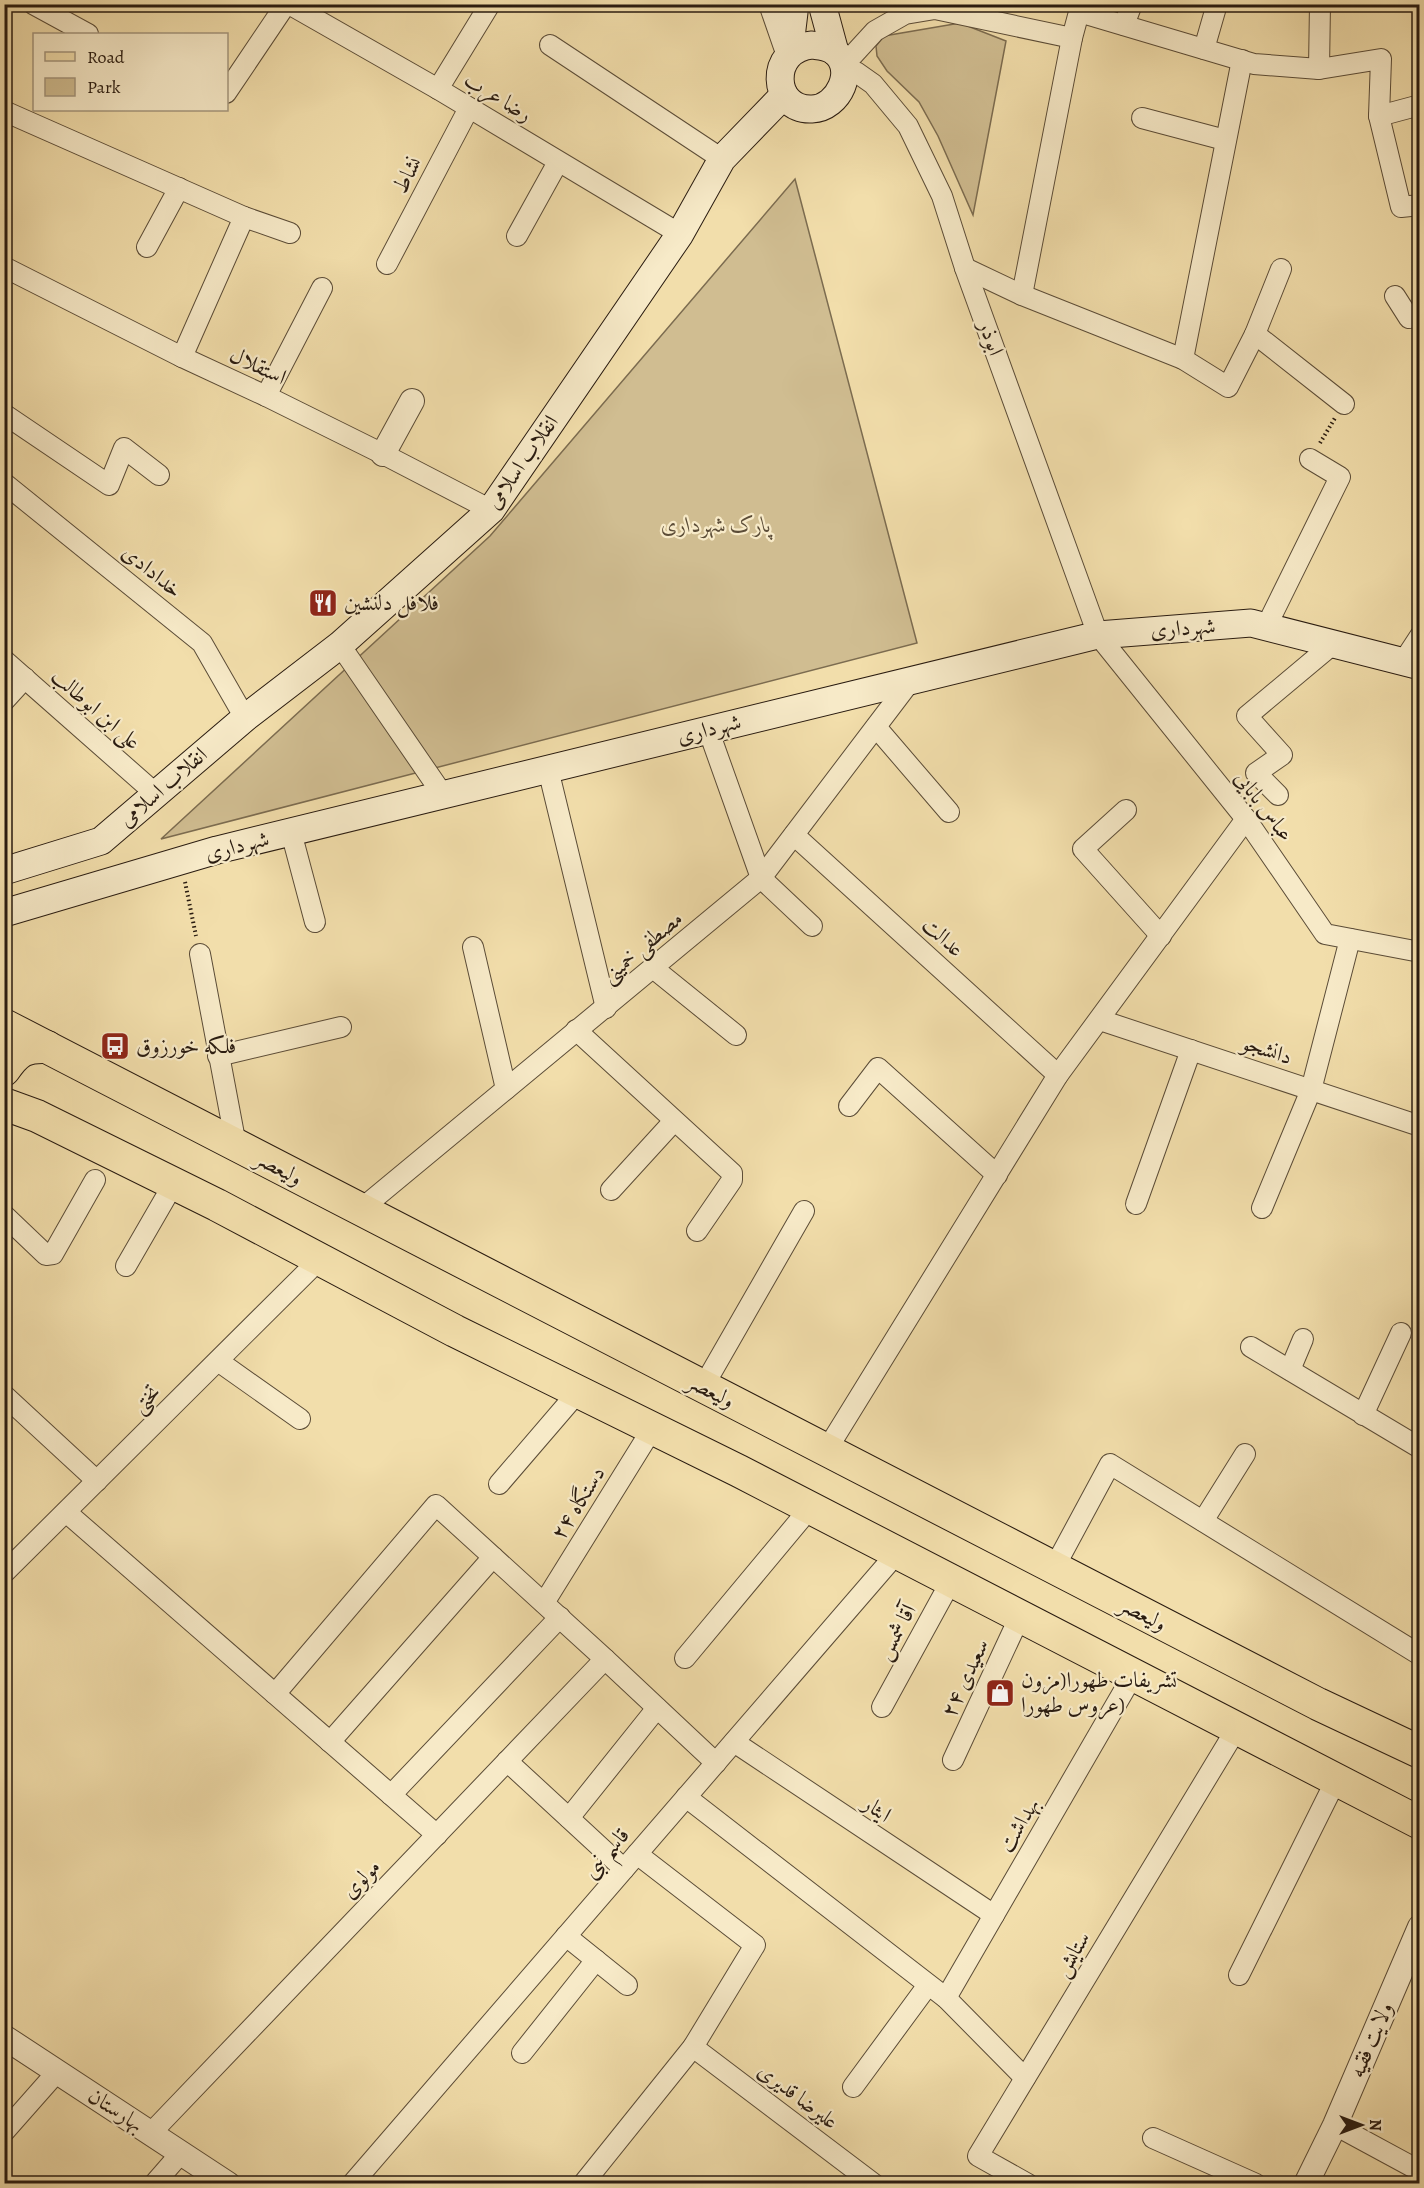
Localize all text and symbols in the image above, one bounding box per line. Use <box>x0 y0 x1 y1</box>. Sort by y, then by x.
legend <box>33 33 228 111</box>
text: Road <box>87 45 125 69</box>
street label: رضا عرب <box>458 65 538 129</box>
text: Park <box>87 75 121 99</box>
street label: نشاط <box>385 151 429 199</box>
street label: ابوذر <box>970 314 1011 360</box>
street label: استقلال <box>225 340 291 392</box>
street label: انقلاب اسلامی <box>479 409 565 515</box>
park label: پارک شهرداری <box>661 510 773 541</box>
street label: خدادادی <box>115 537 189 605</box>
restaurant icon: فلافل دلنشین <box>307 587 339 619</box>
place label: فلافل دلنشین <box>344 588 439 618</box>
street label: شهرداری <box>1149 611 1217 645</box>
street label: علی ابن ابوطالب <box>44 661 148 757</box>
street label: شهرداری <box>674 707 744 751</box>
street label: انقلاب اسلامی <box>112 740 214 834</box>
street label: عباس بابایی <box>1227 764 1301 848</box>
street label: شهرداری <box>202 824 272 868</box>
street label: مصطفی خمینی <box>595 904 690 991</box>
street label: عدالت <box>915 910 971 964</box>
street label: دانشجو <box>1236 1027 1296 1072</box>
bus stop icon: فلکه خورزوق <box>99 1030 131 1062</box>
place label: فلکه خورزوق <box>136 1031 236 1061</box>
street label: ولیعصر <box>248 1142 308 1193</box>
street label: ولیعصر <box>680 1365 740 1416</box>
street label: تختی <box>125 1378 167 1420</box>
street label: ۲۴ دستگاه <box>544 1460 612 1546</box>
street label: ولیعصر <box>1112 1588 1172 1639</box>
street label: آقا شمس <box>868 1597 925 1665</box>
street label: ۲۴ سعیدی <box>934 1634 996 1722</box>
place label: تشریفات طهورا(مزون عروس طهورا) <box>1021 1665 1177 1720</box>
shop icon: تشریفات طهورا(مزون عروس طهورا) <box>984 1677 1016 1709</box>
street label: ایثار <box>855 1787 897 1829</box>
street label: بهداشت <box>991 1792 1047 1858</box>
street label: قاسم نبی <box>576 1821 641 1889</box>
street label: مولوی <box>335 1853 387 1905</box>
street label: ستایش <box>1047 1925 1097 1983</box>
street label: ولایت فقیه <box>1342 1998 1400 2082</box>
street label: علیرضا قدیری <box>751 2056 845 2136</box>
street label: بهارستان <box>82 2081 150 2139</box>
north arrow <box>1331 2095 1391 2155</box>
text: N <box>1364 2119 1386 2131</box>

